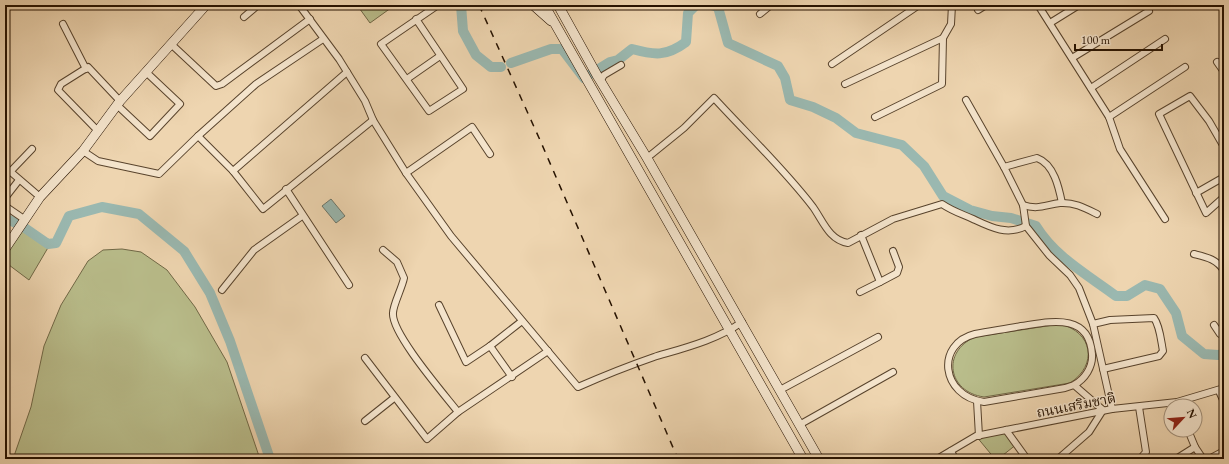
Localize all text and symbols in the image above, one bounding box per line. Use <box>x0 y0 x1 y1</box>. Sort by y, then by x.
scale bar <box>1075 26 1162 52</box>
text: 100 m <box>1081 32 1111 48</box>
street label: ถนนเสริมชาติ <box>1035 388 1117 422</box>
north arrow <box>1163 398 1203 438</box>
text: N <box>1184 407 1200 421</box>

